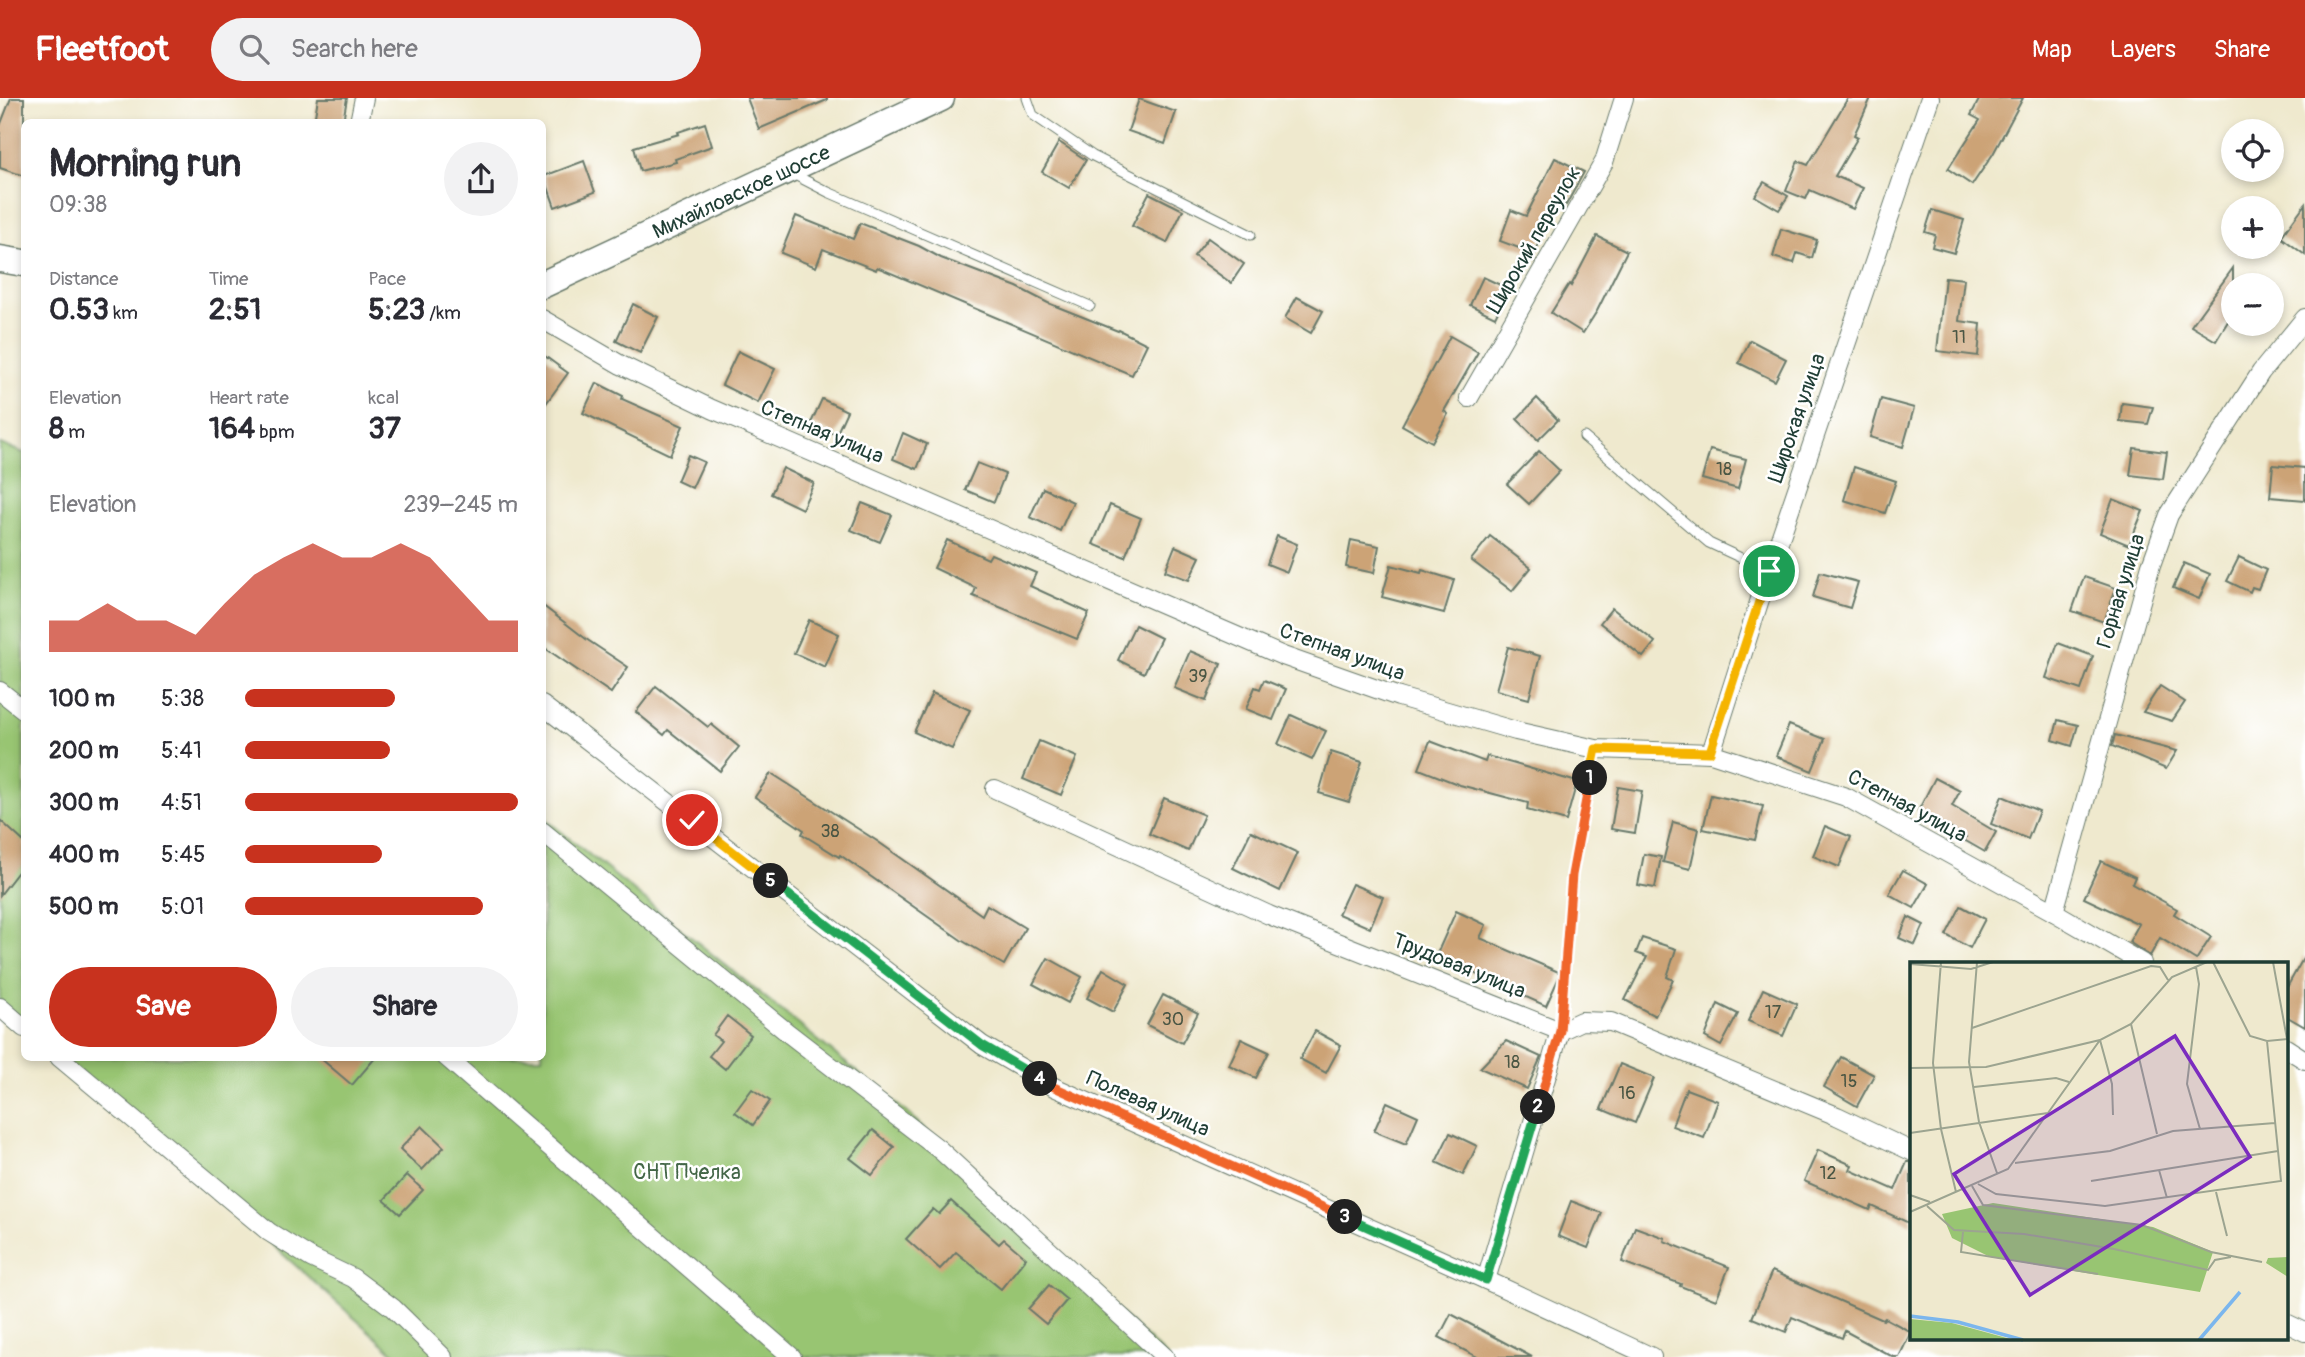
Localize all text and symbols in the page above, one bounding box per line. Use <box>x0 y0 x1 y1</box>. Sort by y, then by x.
search box <box>211 18 701 81</box>
text: Fleetfoot <box>35 29 169 70</box>
icon: search <box>235 30 273 68</box>
text: Search here <box>291 33 418 65</box>
text: Map <box>2032 35 2072 64</box>
text: Layers <box>2110 35 2176 64</box>
text: Share <box>2214 35 2270 64</box>
map controls <box>2221 119 2284 336</box>
button: locate <box>2221 119 2284 182</box>
street label: Михайловское шоссе <box>648 138 835 245</box>
text: Morning run <box>49 140 241 188</box>
button: share <box>444 142 518 216</box>
street label: Широкий переулок <box>1481 161 1587 319</box>
text: 09:38 <box>49 190 107 219</box>
button: + <box>2221 196 2284 259</box>
text: Distance <box>49 267 118 291</box>
text: Time <box>209 267 248 291</box>
text: Pace <box>368 267 406 291</box>
button: − <box>2221 273 2284 336</box>
text: 0.53 <box>49 291 109 328</box>
text: 2:51 <box>209 291 261 328</box>
text: 5:23 <box>368 291 425 328</box>
text: km <box>109 301 138 325</box>
text: /km <box>425 301 461 325</box>
house number: 11 <box>1952 326 1966 349</box>
street label: Широкая улица <box>1762 350 1832 486</box>
text: Elevation <box>49 386 121 410</box>
text: Heart rate <box>209 386 289 410</box>
text: kcal <box>368 386 399 410</box>
street label: Степная улица <box>756 394 888 470</box>
text: 8 <box>49 410 64 447</box>
text: 164 <box>209 410 255 447</box>
text: 37 <box>368 410 401 447</box>
text: m <box>64 420 85 444</box>
text: bpm <box>255 420 295 444</box>
house number: 18 <box>1716 458 1732 481</box>
text: Elevation <box>49 490 137 519</box>
text: 239–245 m <box>404 490 518 519</box>
street label: Горная улица <box>2091 531 2151 651</box>
pin <box>1739 541 1799 601</box>
icon: arrive <box>1750 552 1788 590</box>
street label: Степная улица <box>1276 617 1408 687</box>
house number: 39 <box>1188 665 1208 688</box>
text: 100 m <box>49 684 115 713</box>
text: 5:38 <box>161 684 204 713</box>
text: 200 m <box>49 736 119 765</box>
text: 5:41 <box>161 736 202 765</box>
pin: 1 <box>1572 760 1608 796</box>
street label: Степная улица <box>1843 763 1971 849</box>
text: 1 <box>1586 765 1593 789</box>
text: 300 m <box>49 788 119 817</box>
text: 4:51 <box>161 788 202 817</box>
pin <box>662 790 722 850</box>
icon: check <box>673 801 711 839</box>
house number: 38 <box>820 820 840 843</box>
text: 400 m <box>49 840 119 869</box>
text: 5:45 <box>161 840 205 869</box>
pin: 5 <box>754 864 788 898</box>
text: 5 <box>765 868 776 892</box>
text: 500 m <box>49 892 118 921</box>
text: 5:01 <box>161 892 204 921</box>
street label: Трудовая улица <box>1388 927 1530 1005</box>
inset map <box>1910 962 2288 1340</box>
button: Save <box>49 967 277 1047</box>
button: Share <box>291 967 518 1047</box>
house number: 17 <box>1765 1001 1782 1024</box>
house number: 30 <box>1162 1008 1184 1031</box>
house number: 18 <box>1504 1051 1520 1074</box>
pin: 4 <box>1023 1062 1058 1096</box>
street label: Полевая улица <box>1082 1065 1214 1143</box>
text: 4 <box>1034 1066 1045 1090</box>
house number: 15 <box>1841 1070 1857 1093</box>
house number: 16 <box>1618 1082 1636 1105</box>
pin: 2 <box>1520 1090 1556 1124</box>
text: 2 <box>1532 1094 1543 1118</box>
park label: СНТ Пчелка <box>633 1159 741 1186</box>
house number: 12 <box>1819 1162 1837 1185</box>
pin: 3 <box>1328 1200 1362 1234</box>
text: 3 <box>1339 1204 1350 1228</box>

